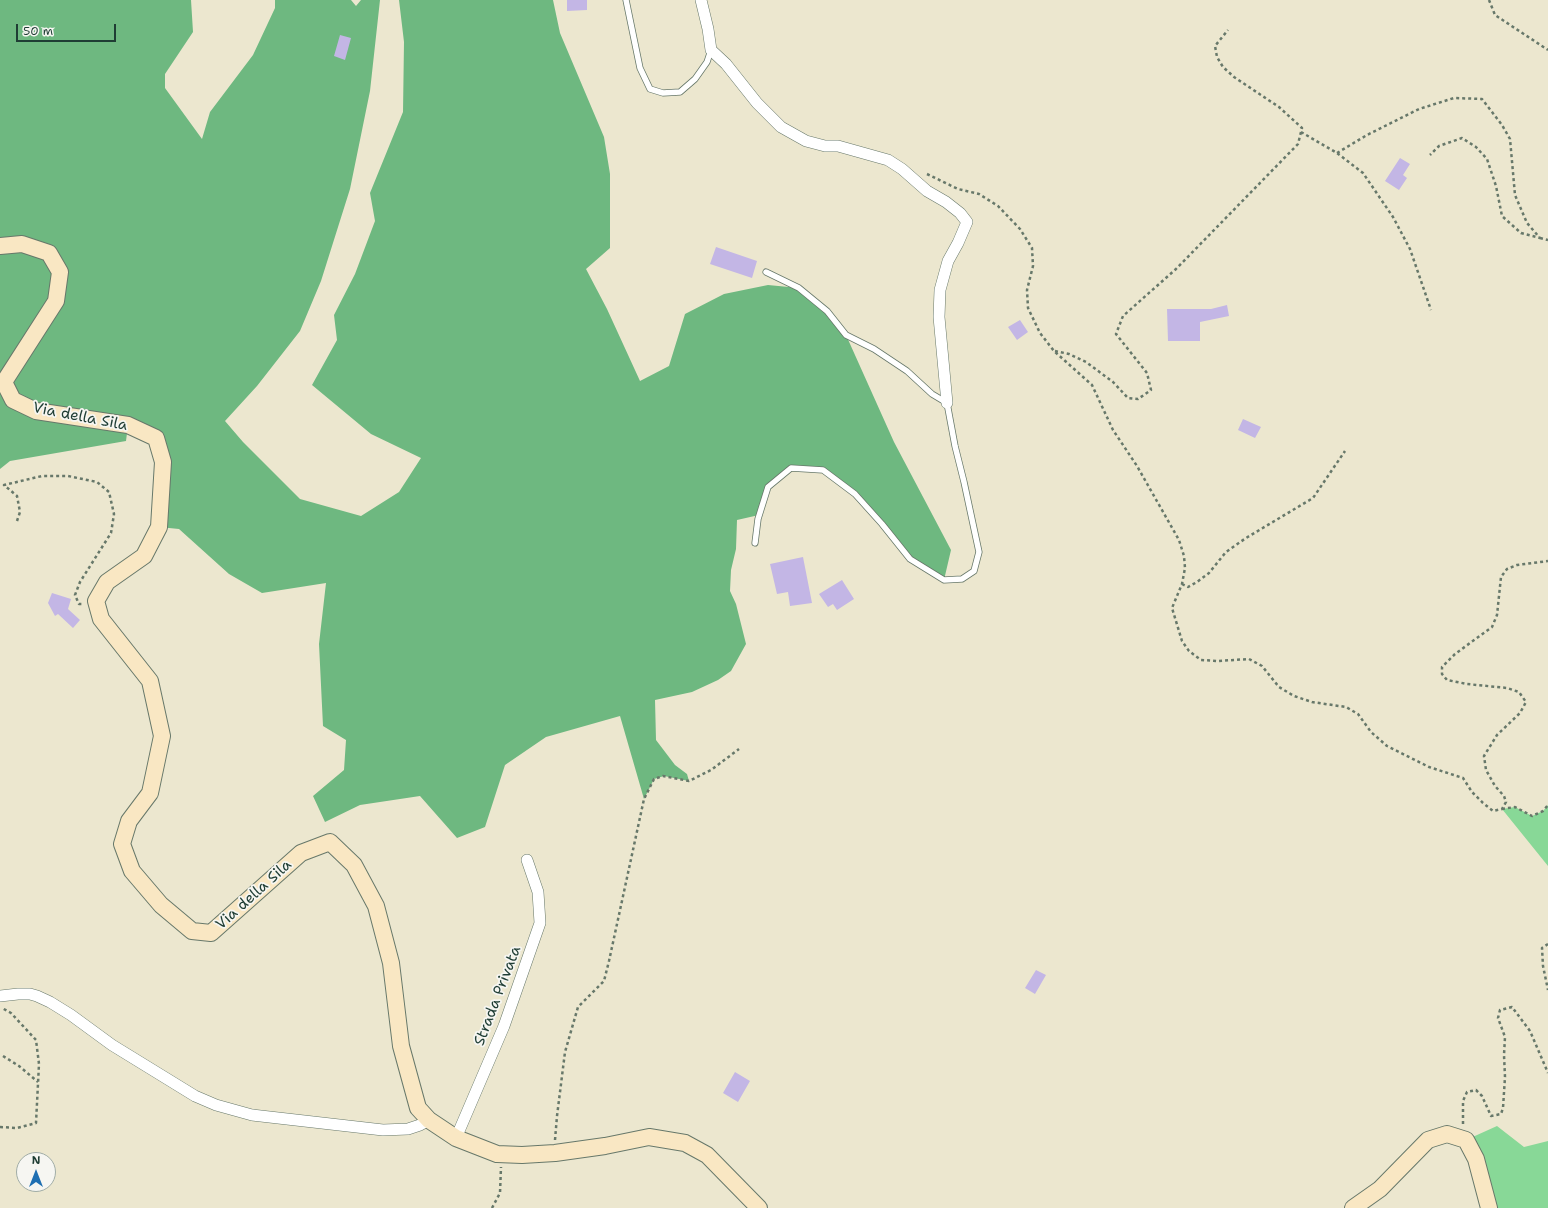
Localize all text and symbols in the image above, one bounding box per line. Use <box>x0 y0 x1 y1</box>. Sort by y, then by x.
scale bar <box>18 16 118 42</box>
text: 50 m <box>23 23 53 39</box>
street label: Via della Sila <box>31 399 129 435</box>
street label: Via della Sila <box>212 856 296 934</box>
street label: Strada Privata <box>471 944 525 1048</box>
north arrow <box>16 1152 56 1192</box>
text: N <box>32 1153 40 1168</box>

